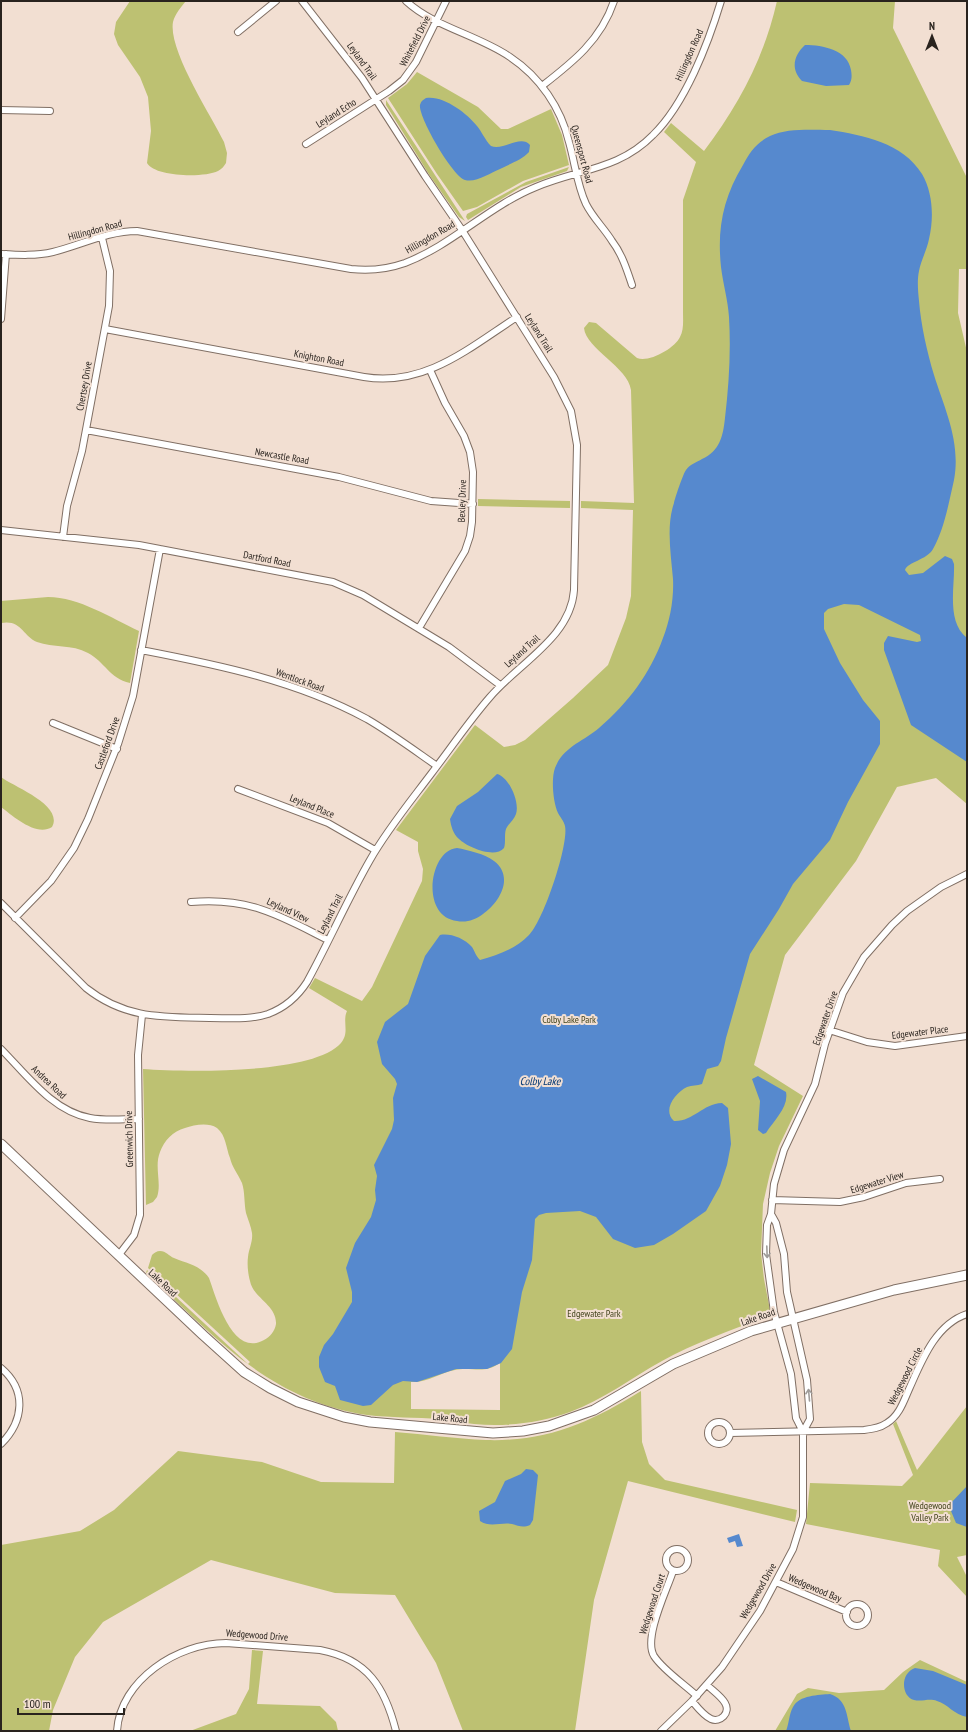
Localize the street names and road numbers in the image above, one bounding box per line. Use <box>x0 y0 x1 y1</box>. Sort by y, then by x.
street label: Whitefield Drive <box>397 13 433 69</box>
street label: Hillingdon Road <box>672 27 706 83</box>
street label: Leyland Trail <box>344 40 380 83</box>
street label: Leyland Echo <box>313 96 359 130</box>
street label: Queensport Road <box>568 124 596 184</box>
street label: Hillingdon Road <box>67 217 123 243</box>
street label: Hillingdon Road <box>403 218 457 256</box>
street label: Leyland Trail <box>522 311 556 355</box>
street label: Knighton Road <box>293 347 345 369</box>
street label: Chertsey Drive <box>73 360 95 412</box>
street label: Newcastle Road <box>254 445 310 467</box>
street label: Bexley Drive <box>455 479 469 523</box>
street label: Dartford Road <box>242 548 292 570</box>
street label: Leyland Trail <box>502 631 543 670</box>
street label: Wentlock Road <box>274 665 326 695</box>
street label: Castleford Drive <box>91 715 123 771</box>
street label: Leyland Place <box>288 791 336 821</box>
street label: Leyland Trail <box>314 891 346 936</box>
street label: Leyland View <box>265 895 311 925</box>
street label: Edgewater Drive <box>810 989 840 1047</box>
street label: Edgewater Place <box>891 1022 949 1042</box>
street label: Andrea Road <box>29 1062 69 1102</box>
street label: Greenwich Drive <box>122 1111 136 1167</box>
street label: Edgewater View <box>849 1168 905 1196</box>
street label: Lake Road <box>146 1266 180 1300</box>
street label: Lake Road <box>739 1305 777 1329</box>
street label: Wedgewood Circle <box>885 1345 925 1407</box>
street label: Lake Road <box>432 1410 468 1426</box>
street label: Wedgewood Drive <box>737 1561 779 1621</box>
street label: Wedgewood Bay <box>786 1571 844 1605</box>
street label: Wedgewood Court <box>636 1572 668 1636</box>
street label: Wedgewood Drive <box>225 1626 289 1644</box>

